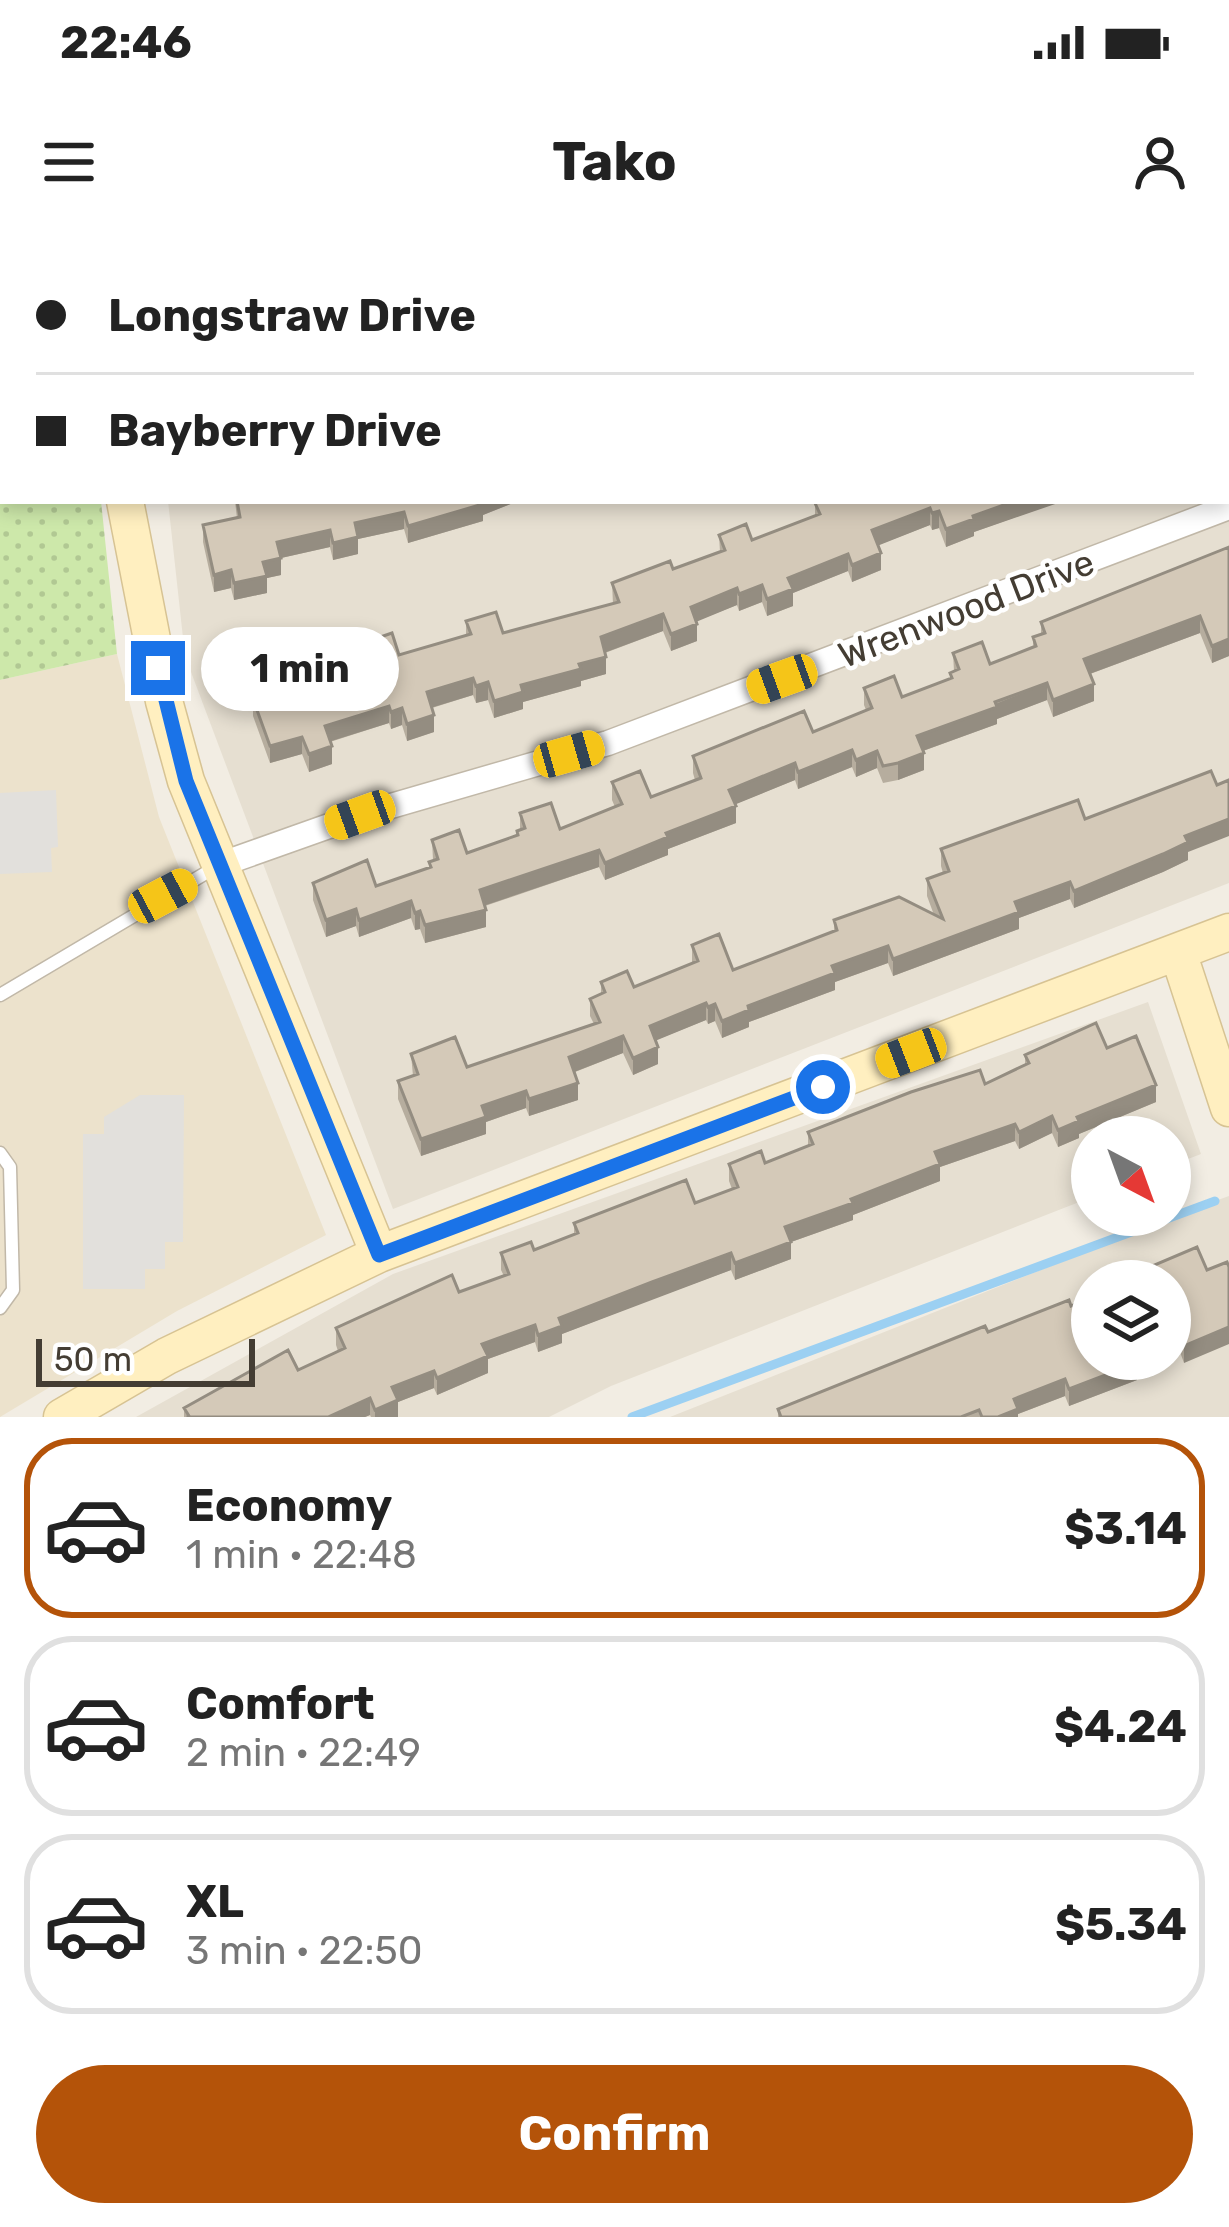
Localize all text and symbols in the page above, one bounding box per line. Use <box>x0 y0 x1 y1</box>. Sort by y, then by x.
text: 22:46 <box>60 16 192 69</box>
icon: menu <box>36 129 102 195</box>
icon: person <box>1127 129 1193 195</box>
text: Tako <box>552 130 677 194</box>
text: Longstraw Drive <box>108 289 476 342</box>
text: Bayberry Drive <box>108 404 442 457</box>
street label: Wrenwood Drive <box>832 540 1100 677</box>
callout: 1 min <box>200 626 398 710</box>
route end <box>131 641 185 695</box>
text: 1 min <box>250 646 350 692</box>
car <box>742 650 822 708</box>
car <box>529 727 609 781</box>
car <box>320 786 400 844</box>
car <box>123 863 203 929</box>
car <box>871 1023 951 1083</box>
route start <box>796 1060 850 1114</box>
north arrow <box>1071 1116 1191 1236</box>
map controls <box>1071 1116 1191 1380</box>
button: layers <box>1071 1260 1191 1380</box>
scale bar <box>36 1333 255 1386</box>
text: 50 m <box>54 1340 132 1379</box>
icon: car <box>42 1474 150 1582</box>
text: Economy <box>186 1479 392 1532</box>
text: $3.14 <box>1064 1502 1187 1555</box>
text: 1 min · 22:48 <box>186 1532 417 1578</box>
icon: car <box>42 1672 150 1780</box>
text: Comfort <box>186 1677 375 1730</box>
text: $4.24 <box>1054 1700 1187 1753</box>
text: 2 min · 22:49 <box>186 1730 421 1776</box>
icon: car <box>42 1870 150 1978</box>
text: XL <box>186 1875 244 1928</box>
text: $5.34 <box>1055 1898 1187 1951</box>
text: 3 min · 22:50 <box>186 1928 422 1974</box>
button: Confirm <box>36 2065 1193 2203</box>

